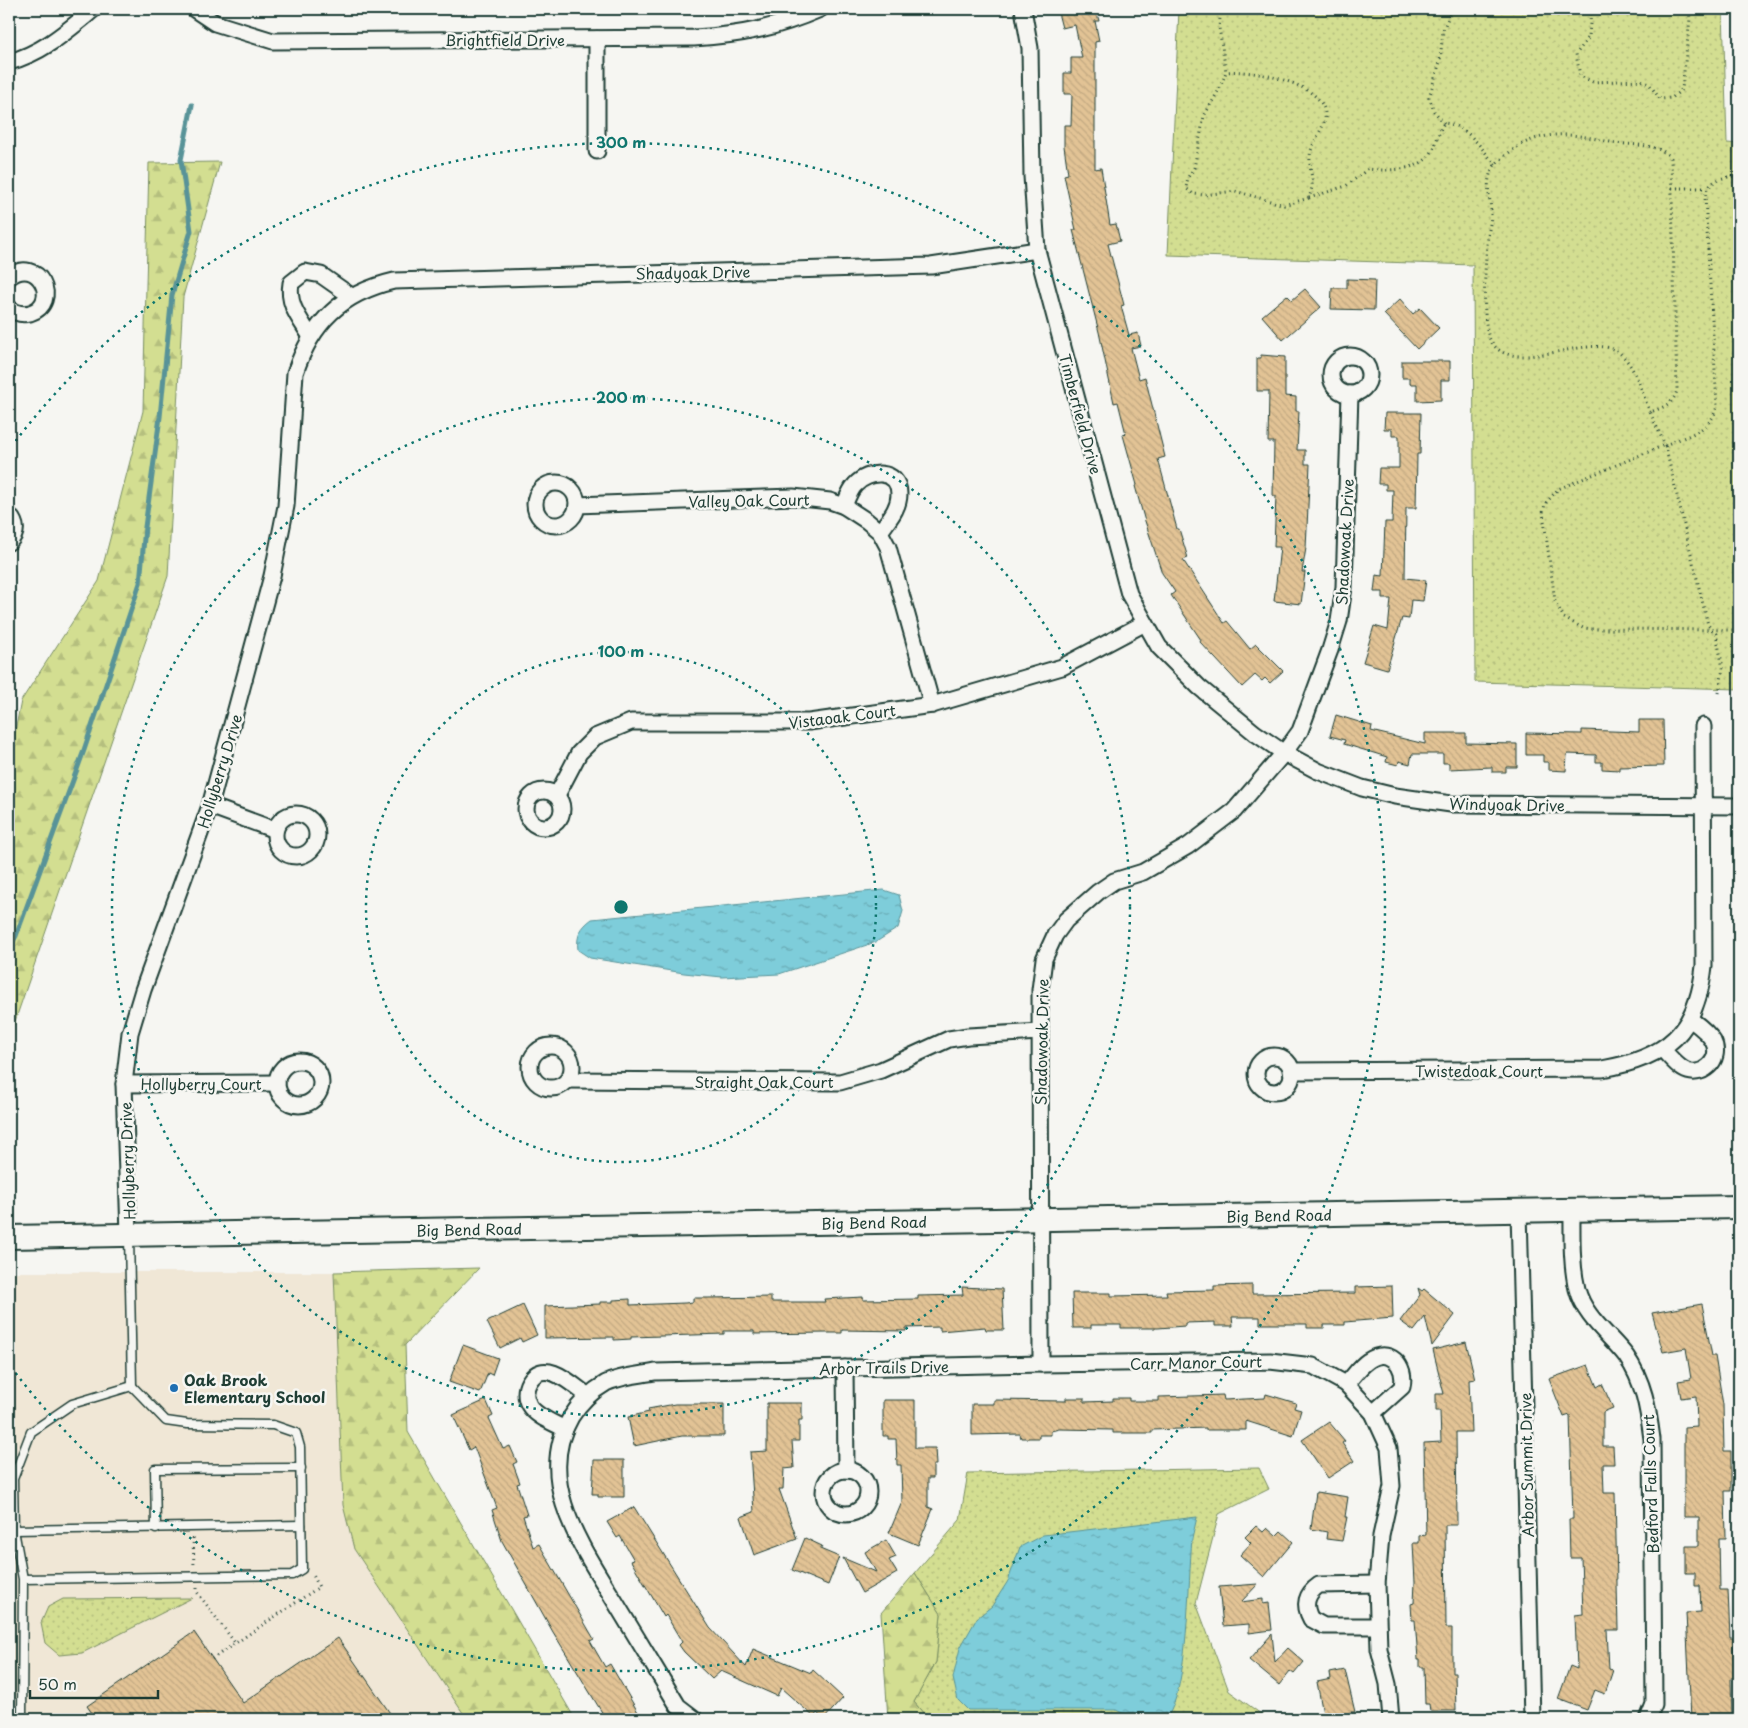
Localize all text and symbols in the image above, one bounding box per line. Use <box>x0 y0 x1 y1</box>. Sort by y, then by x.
street label: Brightfield Drive <box>445 28 565 51</box>
text: 300 m <box>596 130 646 153</box>
street label: Shadyoak Drive <box>635 259 751 285</box>
street label: Timberfield Drive <box>1054 351 1108 477</box>
text: 200 m <box>596 385 646 408</box>
street label: Shadowoak Drive <box>1329 478 1359 606</box>
street label: Valley Oak Court <box>688 487 810 513</box>
text: 100 m <box>598 639 644 662</box>
street label: Vistaoak Court <box>787 698 897 734</box>
street label: Hollyberry Drive <box>191 711 247 831</box>
street label: Windyoak Drive <box>1449 791 1565 817</box>
centre of rings <box>612 898 630 916</box>
street label: Shadowoak Drive <box>1028 978 1054 1106</box>
street label: Twistedoak Court <box>1415 1059 1543 1082</box>
street label: Straight Oak Court <box>694 1070 834 1093</box>
street label: Hollyberry Court <box>140 1072 262 1095</box>
street label: Hollyberry Drive <box>113 1102 141 1220</box>
street label: Big Bend Road <box>1226 1203 1332 1227</box>
street label: Big Bend Road <box>821 1210 927 1234</box>
street label: Big Bend Road <box>416 1217 522 1241</box>
street label: Carr Manor Court <box>1130 1349 1262 1375</box>
street label: Arbor Trails Drive <box>819 1354 949 1380</box>
place label: Oak Brook Elementary School <box>184 1368 325 1408</box>
marker: Oak Brook Elementary School <box>168 1382 180 1394</box>
street label: Arbor Summit Drive <box>1513 1392 1539 1537</box>
street label: Bedford Falls Court <box>1636 1414 1664 1554</box>
scale bar <box>30 1668 158 1700</box>
text: 50 m <box>38 1672 77 1695</box>

